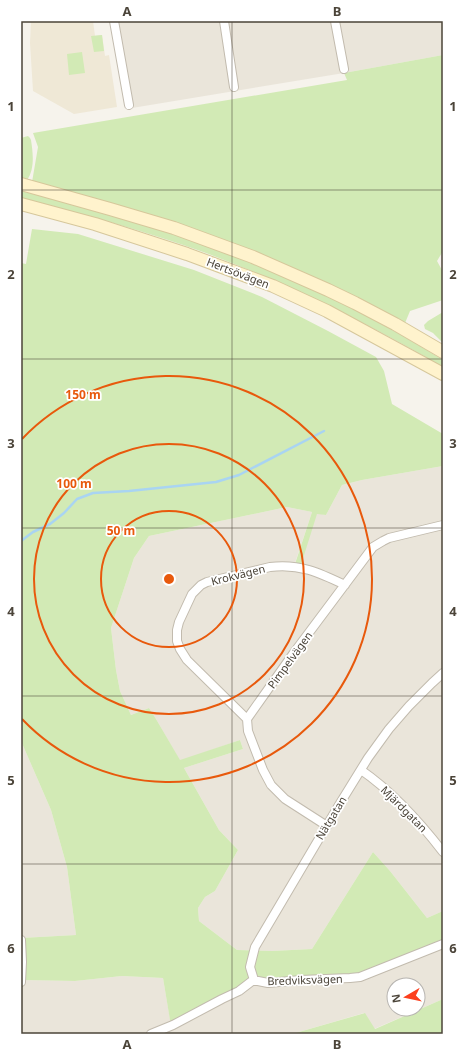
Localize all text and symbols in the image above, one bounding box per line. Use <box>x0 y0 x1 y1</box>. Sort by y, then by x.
text: A <box>123 2 132 20</box>
text: B <box>333 2 341 20</box>
text: 1 <box>7 97 15 115</box>
text: 1 <box>449 97 457 115</box>
street label: Hertsövägen <box>205 254 272 291</box>
text: 2 <box>7 265 15 283</box>
text: 2 <box>449 265 457 283</box>
text: 150 m <box>65 386 101 403</box>
text: 3 <box>7 434 15 452</box>
text: 3 <box>449 434 457 452</box>
text: 100 m <box>56 475 92 492</box>
text: 50 m <box>107 522 135 539</box>
street label: Krokvägen <box>209 561 266 588</box>
centre of rings <box>162 572 176 586</box>
text: 4 <box>7 602 15 620</box>
text: 4 <box>449 602 457 620</box>
street label: Pimpelvägen <box>264 628 315 691</box>
text: 5 <box>7 771 15 789</box>
text: 5 <box>449 771 457 789</box>
street label: Mjärdgatan <box>378 782 431 835</box>
street label: Nätgatan <box>312 793 349 842</box>
text: 6 <box>7 939 15 957</box>
text: 6 <box>449 939 457 957</box>
street label: Bredviksvägen <box>267 971 343 988</box>
north arrow <box>386 977 426 1017</box>
text: N <box>388 993 404 1004</box>
text: A <box>123 1035 132 1053</box>
text: B <box>333 1035 341 1053</box>

